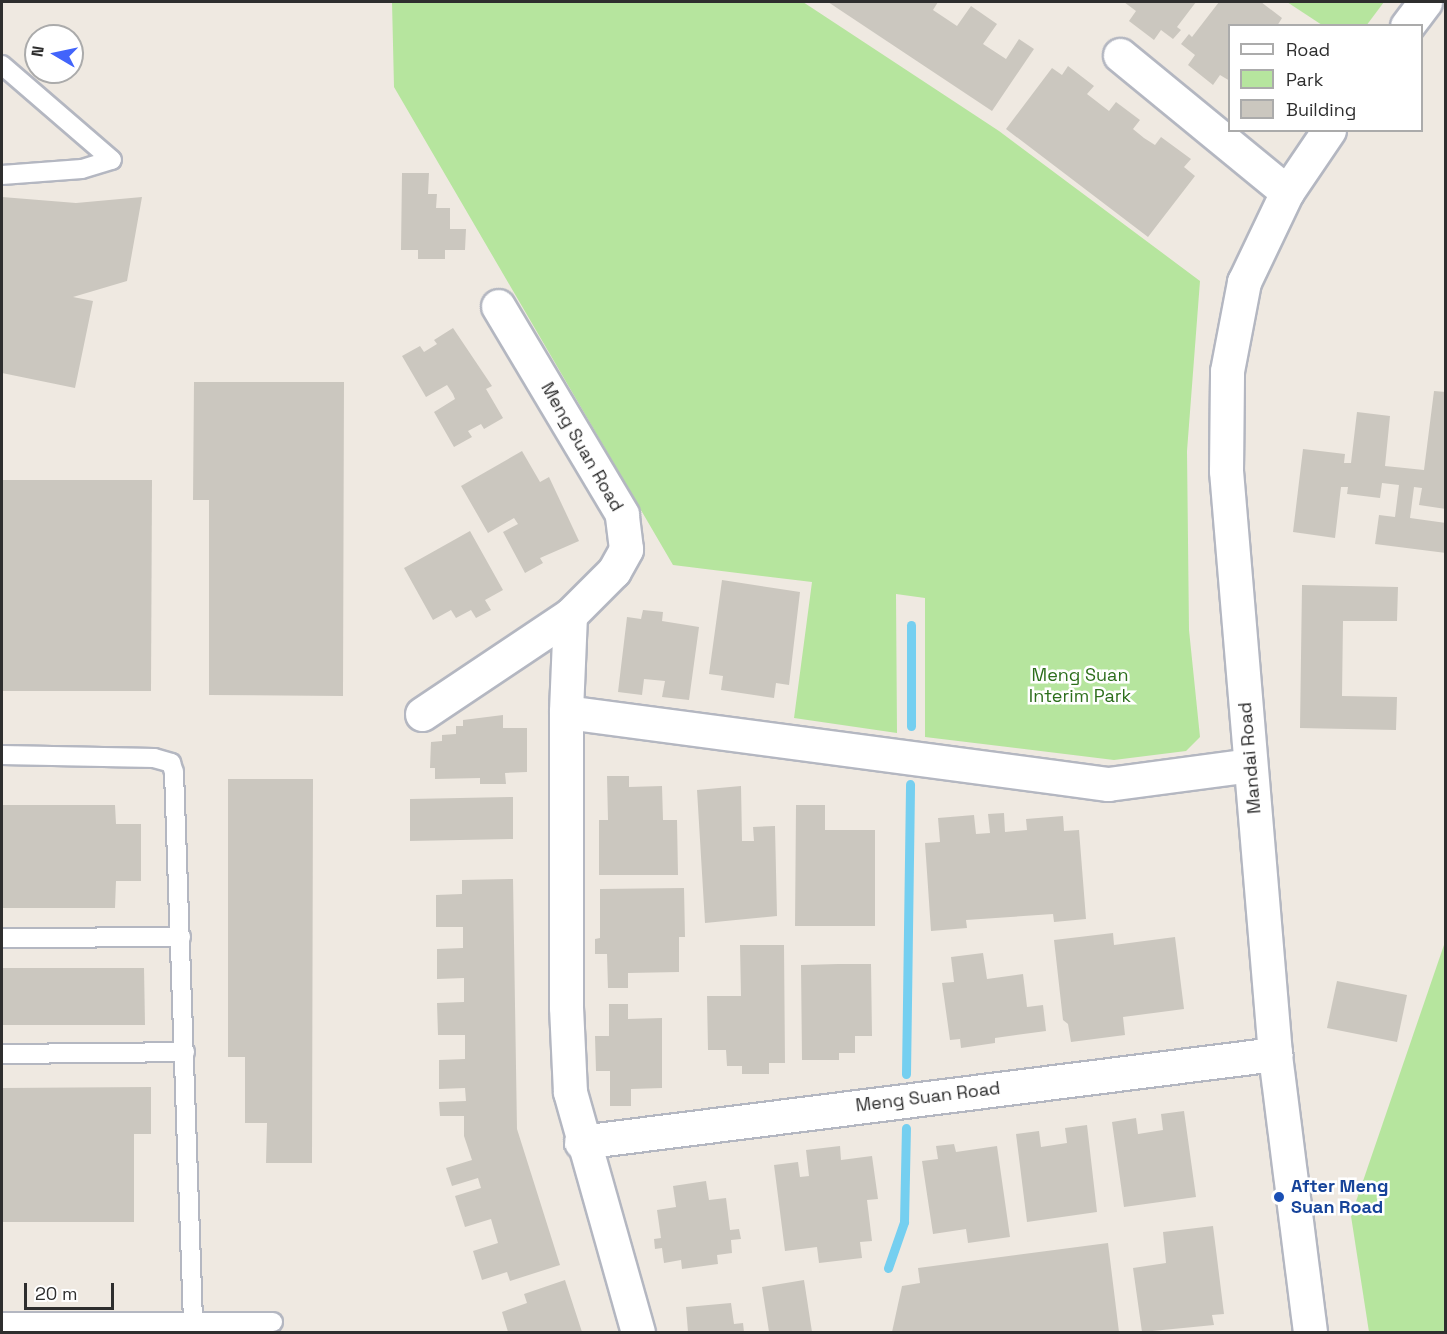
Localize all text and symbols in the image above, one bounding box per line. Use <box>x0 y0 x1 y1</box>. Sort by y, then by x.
north arrow <box>24 24 84 84</box>
legend <box>1228 24 1423 132</box>
text: Road <box>1286 38 1330 61</box>
text: N <box>26 44 49 58</box>
text: Park <box>1286 68 1323 91</box>
text: Building <box>1286 98 1356 121</box>
street label: Meng Suan Road <box>536 379 628 515</box>
park label: Meng Suan Interim Park <box>1029 665 1131 708</box>
street label: Mandai Road <box>1234 701 1266 815</box>
street label: Meng Suan Road <box>854 1077 1002 1117</box>
place label: After Meng Suan Road <box>1291 1176 1388 1218</box>
marker: After Meng Suan Road <box>1272 1190 1286 1204</box>
scale bar <box>27 1271 117 1309</box>
text: 20 m <box>35 1282 78 1305</box>

